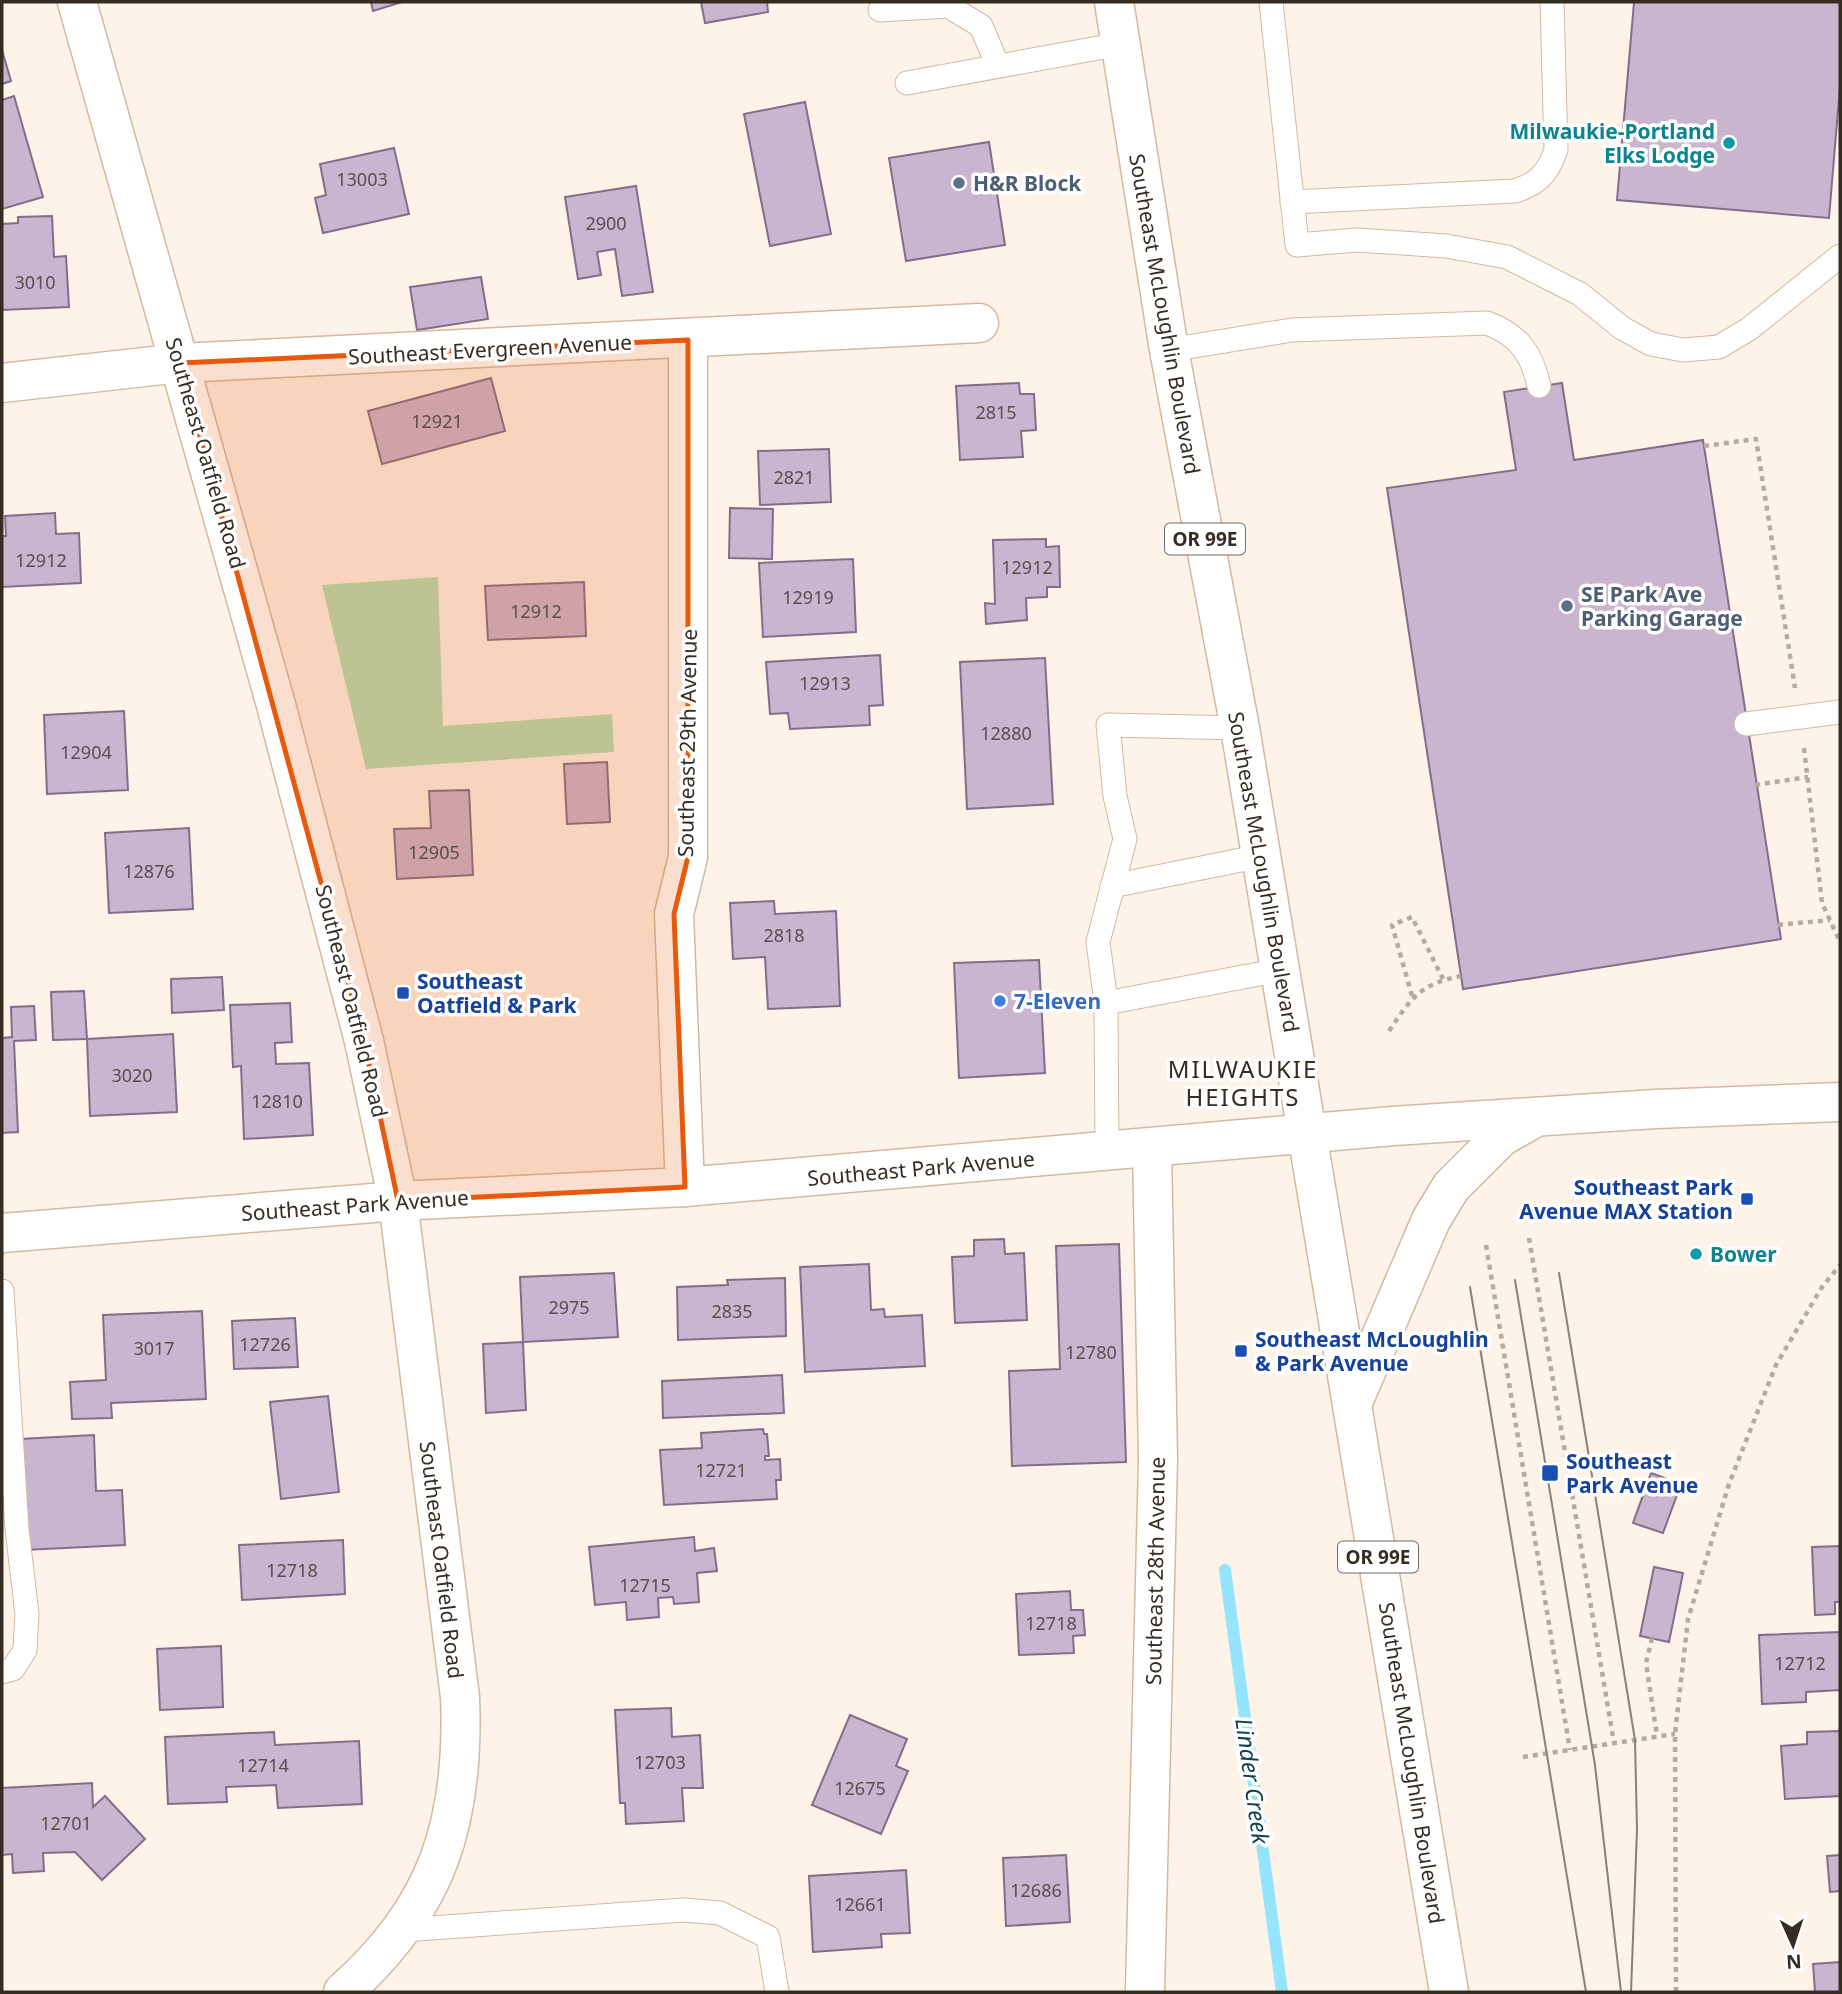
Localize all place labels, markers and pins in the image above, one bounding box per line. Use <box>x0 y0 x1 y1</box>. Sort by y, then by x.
place label: Milwaukie-Portland Elks Lodge <box>1509 117 1715 169</box>
marker: Milwaukie-Portland Elks Lodge <box>1721 135 1737 151</box>
place label: H&R Block <box>973 169 1082 197</box>
marker: H&R Block <box>951 175 967 191</box>
place label: SE Park Ave Parking Garage <box>1581 580 1743 632</box>
marker: SE Park Ave Parking Garage <box>1559 598 1575 614</box>
place label: Southeast Oatfield & Park <box>417 967 577 1019</box>
marker: Southeast Oatfield & Park <box>395 985 411 1001</box>
place label: 7-Eleven <box>1014 987 1101 1015</box>
marker: 7-Eleven <box>992 993 1008 1009</box>
place label: Southeast Park Avenue MAX Station <box>1519 1173 1734 1225</box>
marker: Southeast Park Avenue MAX Station <box>1739 1191 1755 1207</box>
place label: Bower <box>1710 1240 1777 1268</box>
marker: Bower <box>1688 1246 1704 1262</box>
place label: Southeast McLoughlin & Park Avenue <box>1255 1325 1489 1377</box>
marker: Southeast McLoughlin & Park Avenue <box>1233 1343 1249 1359</box>
place label: Southeast Park Avenue <box>1566 1447 1698 1499</box>
marker: Southeast Park Avenue <box>1540 1463 1560 1483</box>

